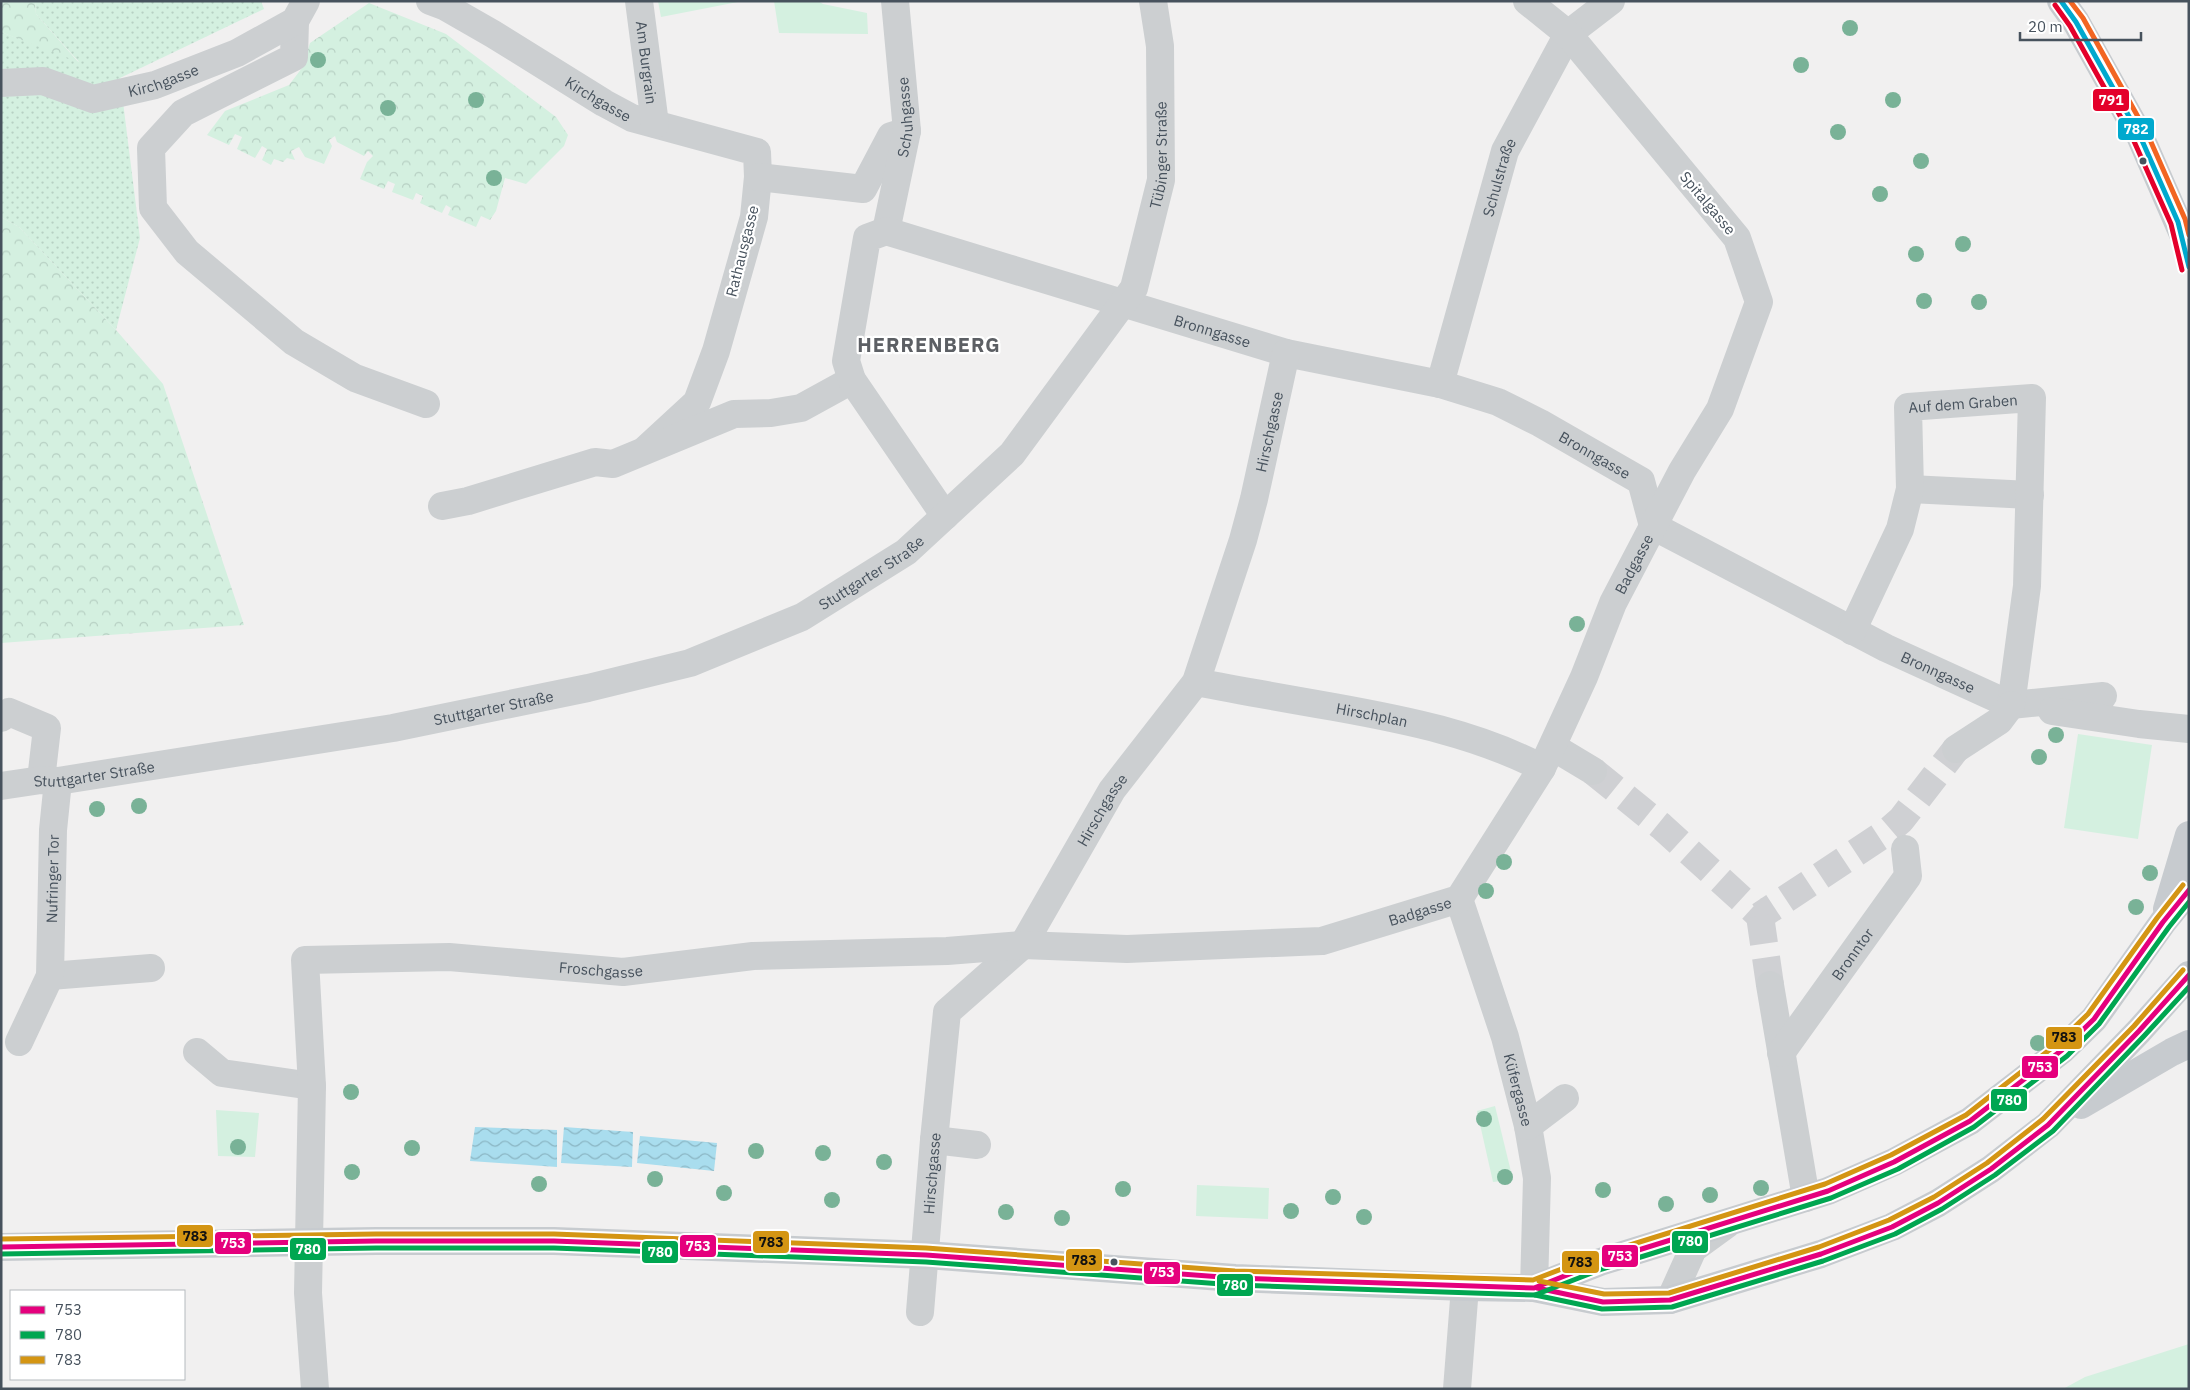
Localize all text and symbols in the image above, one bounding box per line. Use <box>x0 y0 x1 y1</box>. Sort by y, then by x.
scale bar <box>2020 10 2141 42</box>
text: 20 m <box>2028 17 2063 36</box>
street label: Am Burgrain <box>632 20 662 105</box>
street label: Kirchgasse <box>126 59 201 100</box>
street label: Kirchgasse <box>562 72 635 125</box>
street label: Schuhgasse <box>892 76 917 159</box>
line badge: 791 <box>2092 88 2130 112</box>
text: 791 <box>2098 91 2124 109</box>
street label: Tübinger Straße <box>1145 101 1171 210</box>
line badge: 782 <box>2117 117 2155 141</box>
text: 782 <box>2123 120 2149 138</box>
street label: Schulstraße <box>1478 134 1520 219</box>
unlabelled marker <box>2138 156 2148 166</box>
street label: Spitalgasse <box>1676 167 1740 239</box>
street label: Rathausgasse <box>721 203 763 299</box>
street label: Bronngasse <box>1172 310 1253 351</box>
district label: HERRENBERG <box>857 331 1001 358</box>
street label: Hirschgasse <box>1251 390 1287 474</box>
street label: Auf dem Graben <box>1908 390 2018 416</box>
street label: Bronngasse <box>1556 427 1634 483</box>
street label: Stuttgarter Straße <box>815 531 928 614</box>
street label: Badgasse <box>1610 531 1657 597</box>
street label: Bronngasse <box>1898 647 1978 697</box>
street label: Stuttgarter Straße <box>432 686 555 729</box>
street label: Hirschplan <box>1335 698 1410 731</box>
street label: Stuttgarter Straße <box>32 756 156 791</box>
street label: Hirschgasse <box>1072 769 1131 850</box>
street label: Nufringer Tor <box>42 834 62 923</box>
street label: Badgasse <box>1386 892 1454 930</box>
street label: Bronntor <box>1827 924 1878 984</box>
street label: Froschgasse <box>558 957 644 982</box>
line badge: 783 <box>2045 1026 2083 1050</box>
text: 783 <box>2051 1028 2077 1046</box>
street label: Küfergasse <box>1500 1051 1537 1128</box>
line badge: 753 <box>2021 1055 2059 1079</box>
text: 753 <box>2027 1058 2053 1076</box>
line badge: 780 <box>1990 1088 2028 1112</box>
text: 780 <box>1996 1091 2022 1109</box>
street label: Hirschgasse <box>918 1132 944 1215</box>
line badge: 783 <box>176 1224 214 1248</box>
text: 783 <box>182 1227 208 1245</box>
line badge: 783 <box>752 1230 790 1254</box>
line badge: 780 <box>1671 1230 1709 1254</box>
line badge: 753 <box>214 1231 252 1255</box>
text: 780 <box>1677 1232 1703 1250</box>
text: 783 <box>758 1233 784 1251</box>
text: 753 <box>220 1234 246 1252</box>
line badge: 753 <box>679 1234 717 1258</box>
line badge: 780 <box>289 1237 327 1261</box>
text: 753 <box>685 1237 711 1255</box>
text: 780 <box>295 1240 321 1258</box>
line badge: 780 <box>641 1240 679 1264</box>
text: 780 <box>647 1243 673 1261</box>
line badge: 753 <box>1601 1244 1639 1268</box>
text: 753 <box>1607 1247 1633 1265</box>
line badge: 783 <box>1065 1248 1103 1272</box>
line badge: 783 <box>1561 1250 1600 1274</box>
text: 783 <box>1071 1251 1097 1269</box>
text: 783 <box>1567 1253 1593 1271</box>
unlabelled marker <box>1109 1257 1119 1267</box>
line badge: 753 <box>1143 1261 1181 1285</box>
text: 753 <box>1149 1263 1175 1281</box>
line badge: 780 <box>1216 1273 1254 1297</box>
text: 780 <box>1222 1276 1248 1294</box>
legend <box>10 1290 185 1380</box>
text: 753 <box>55 1300 82 1319</box>
text: 780 <box>55 1325 82 1344</box>
text: 783 <box>55 1350 82 1369</box>

